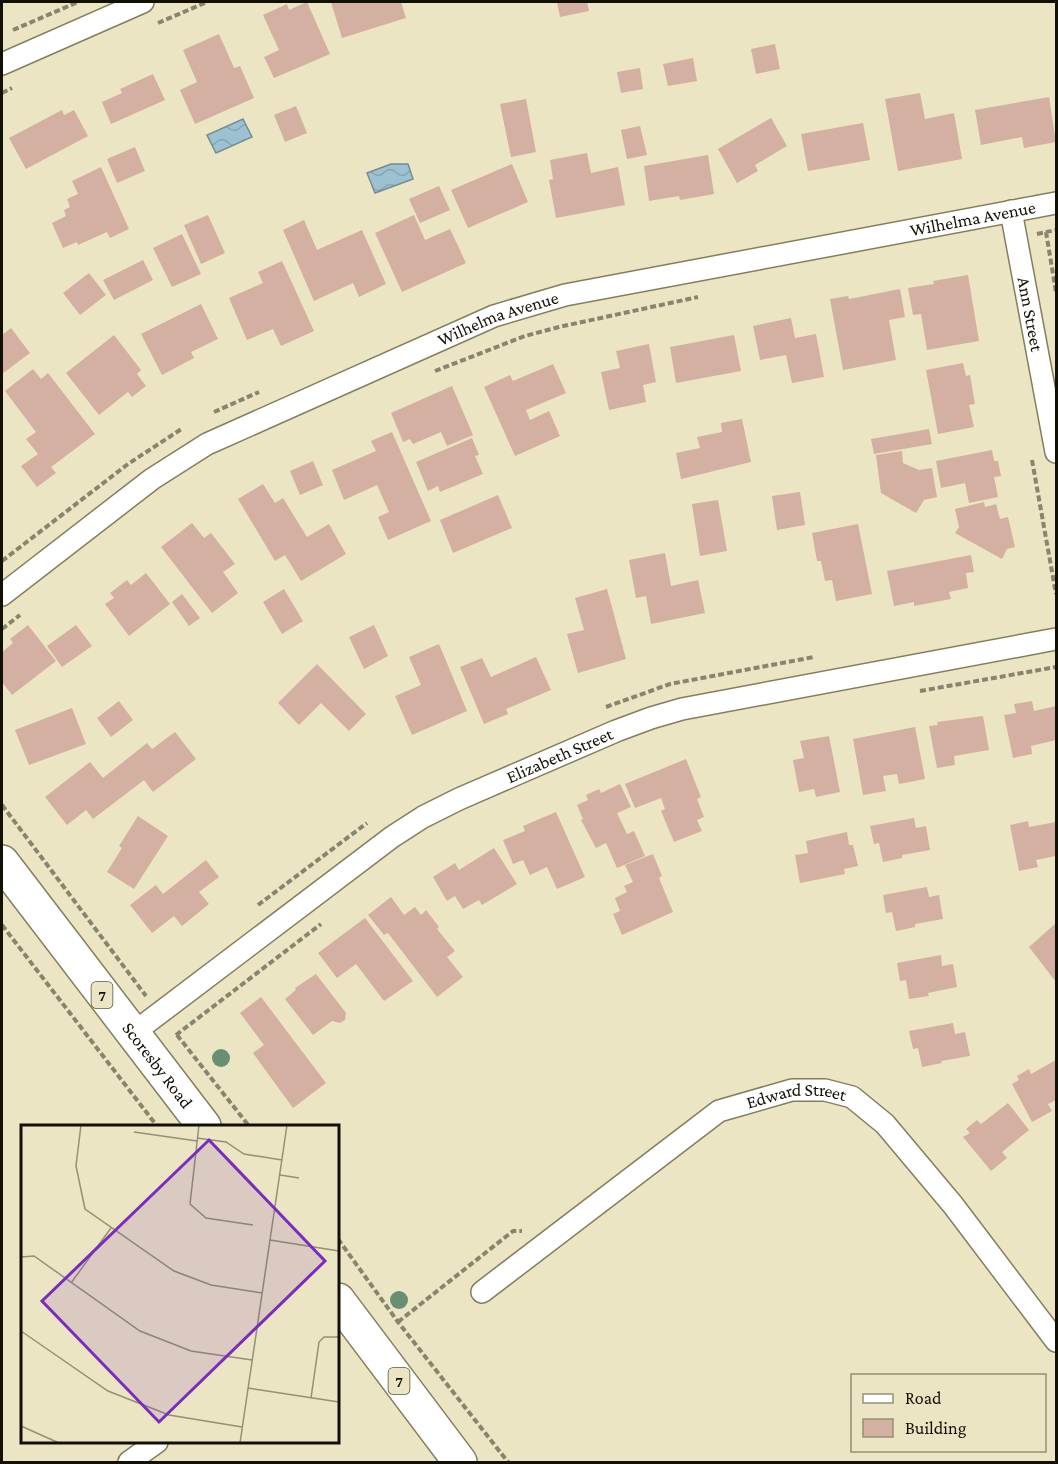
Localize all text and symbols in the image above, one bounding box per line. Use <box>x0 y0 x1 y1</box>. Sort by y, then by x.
street label: Wilhelma Avenue <box>908 197 1037 240</box>
street label: Ann Street <box>1014 275 1047 354</box>
street label: Wilhelma Avenue <box>434 288 561 350</box>
street label: Elizabeth Street <box>504 723 617 787</box>
road number: 7 <box>92 982 112 1008</box>
street label: Scoresby Road <box>118 1018 197 1113</box>
street label: Edward Street <box>744 1080 850 1113</box>
inset map <box>21 1125 339 1443</box>
road number: 7 <box>388 1368 410 1394</box>
legend <box>851 1374 1046 1452</box>
text: Road <box>905 1388 942 1408</box>
text: Building <box>905 1418 967 1438</box>

